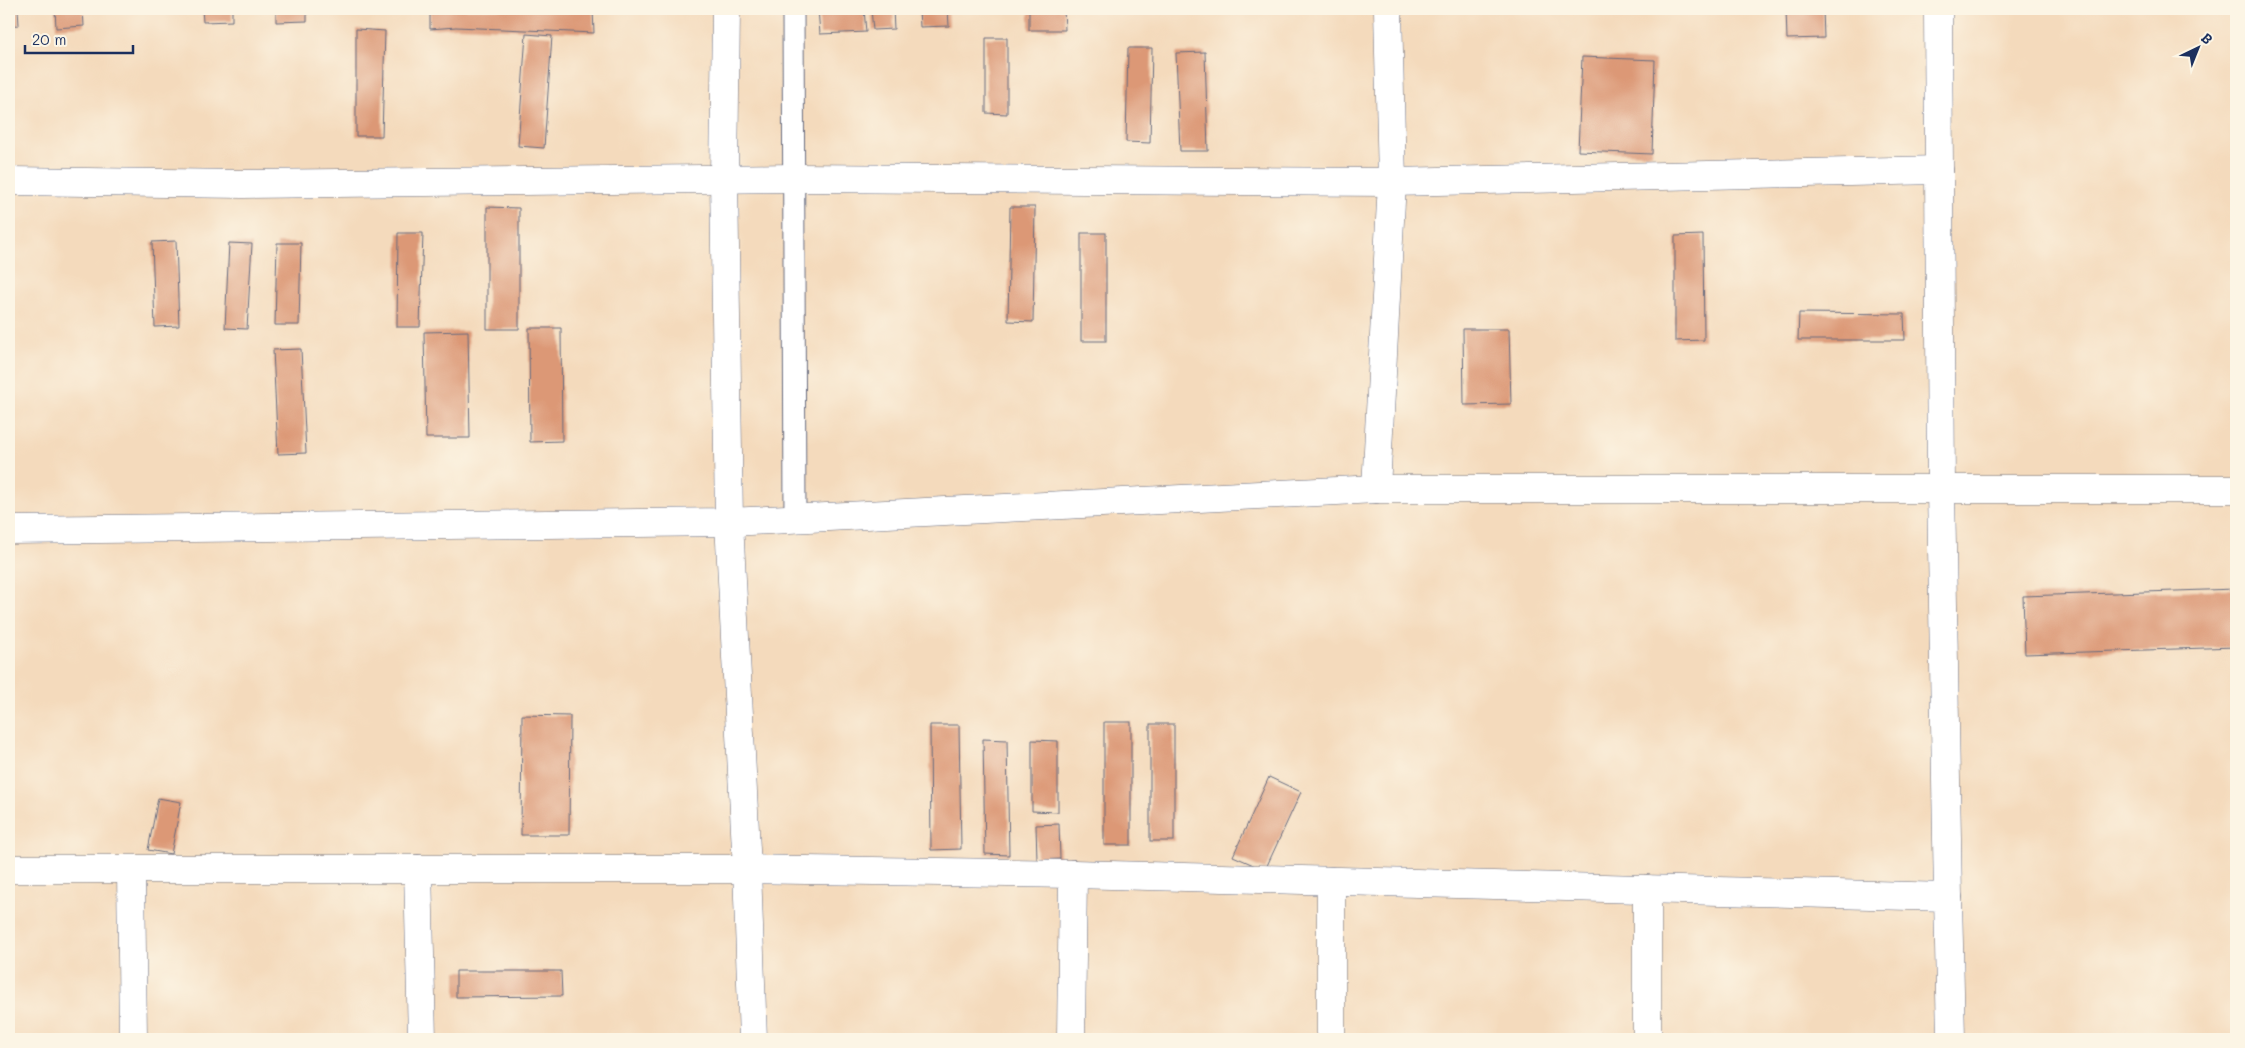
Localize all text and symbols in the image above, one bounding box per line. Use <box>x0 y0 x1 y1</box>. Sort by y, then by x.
scale bar <box>25 22 132 54</box>
north arrow <box>2172 22 2222 72</box>
text: B <box>2197 28 2217 48</box>
text: 20 m <box>32 29 66 49</box>

